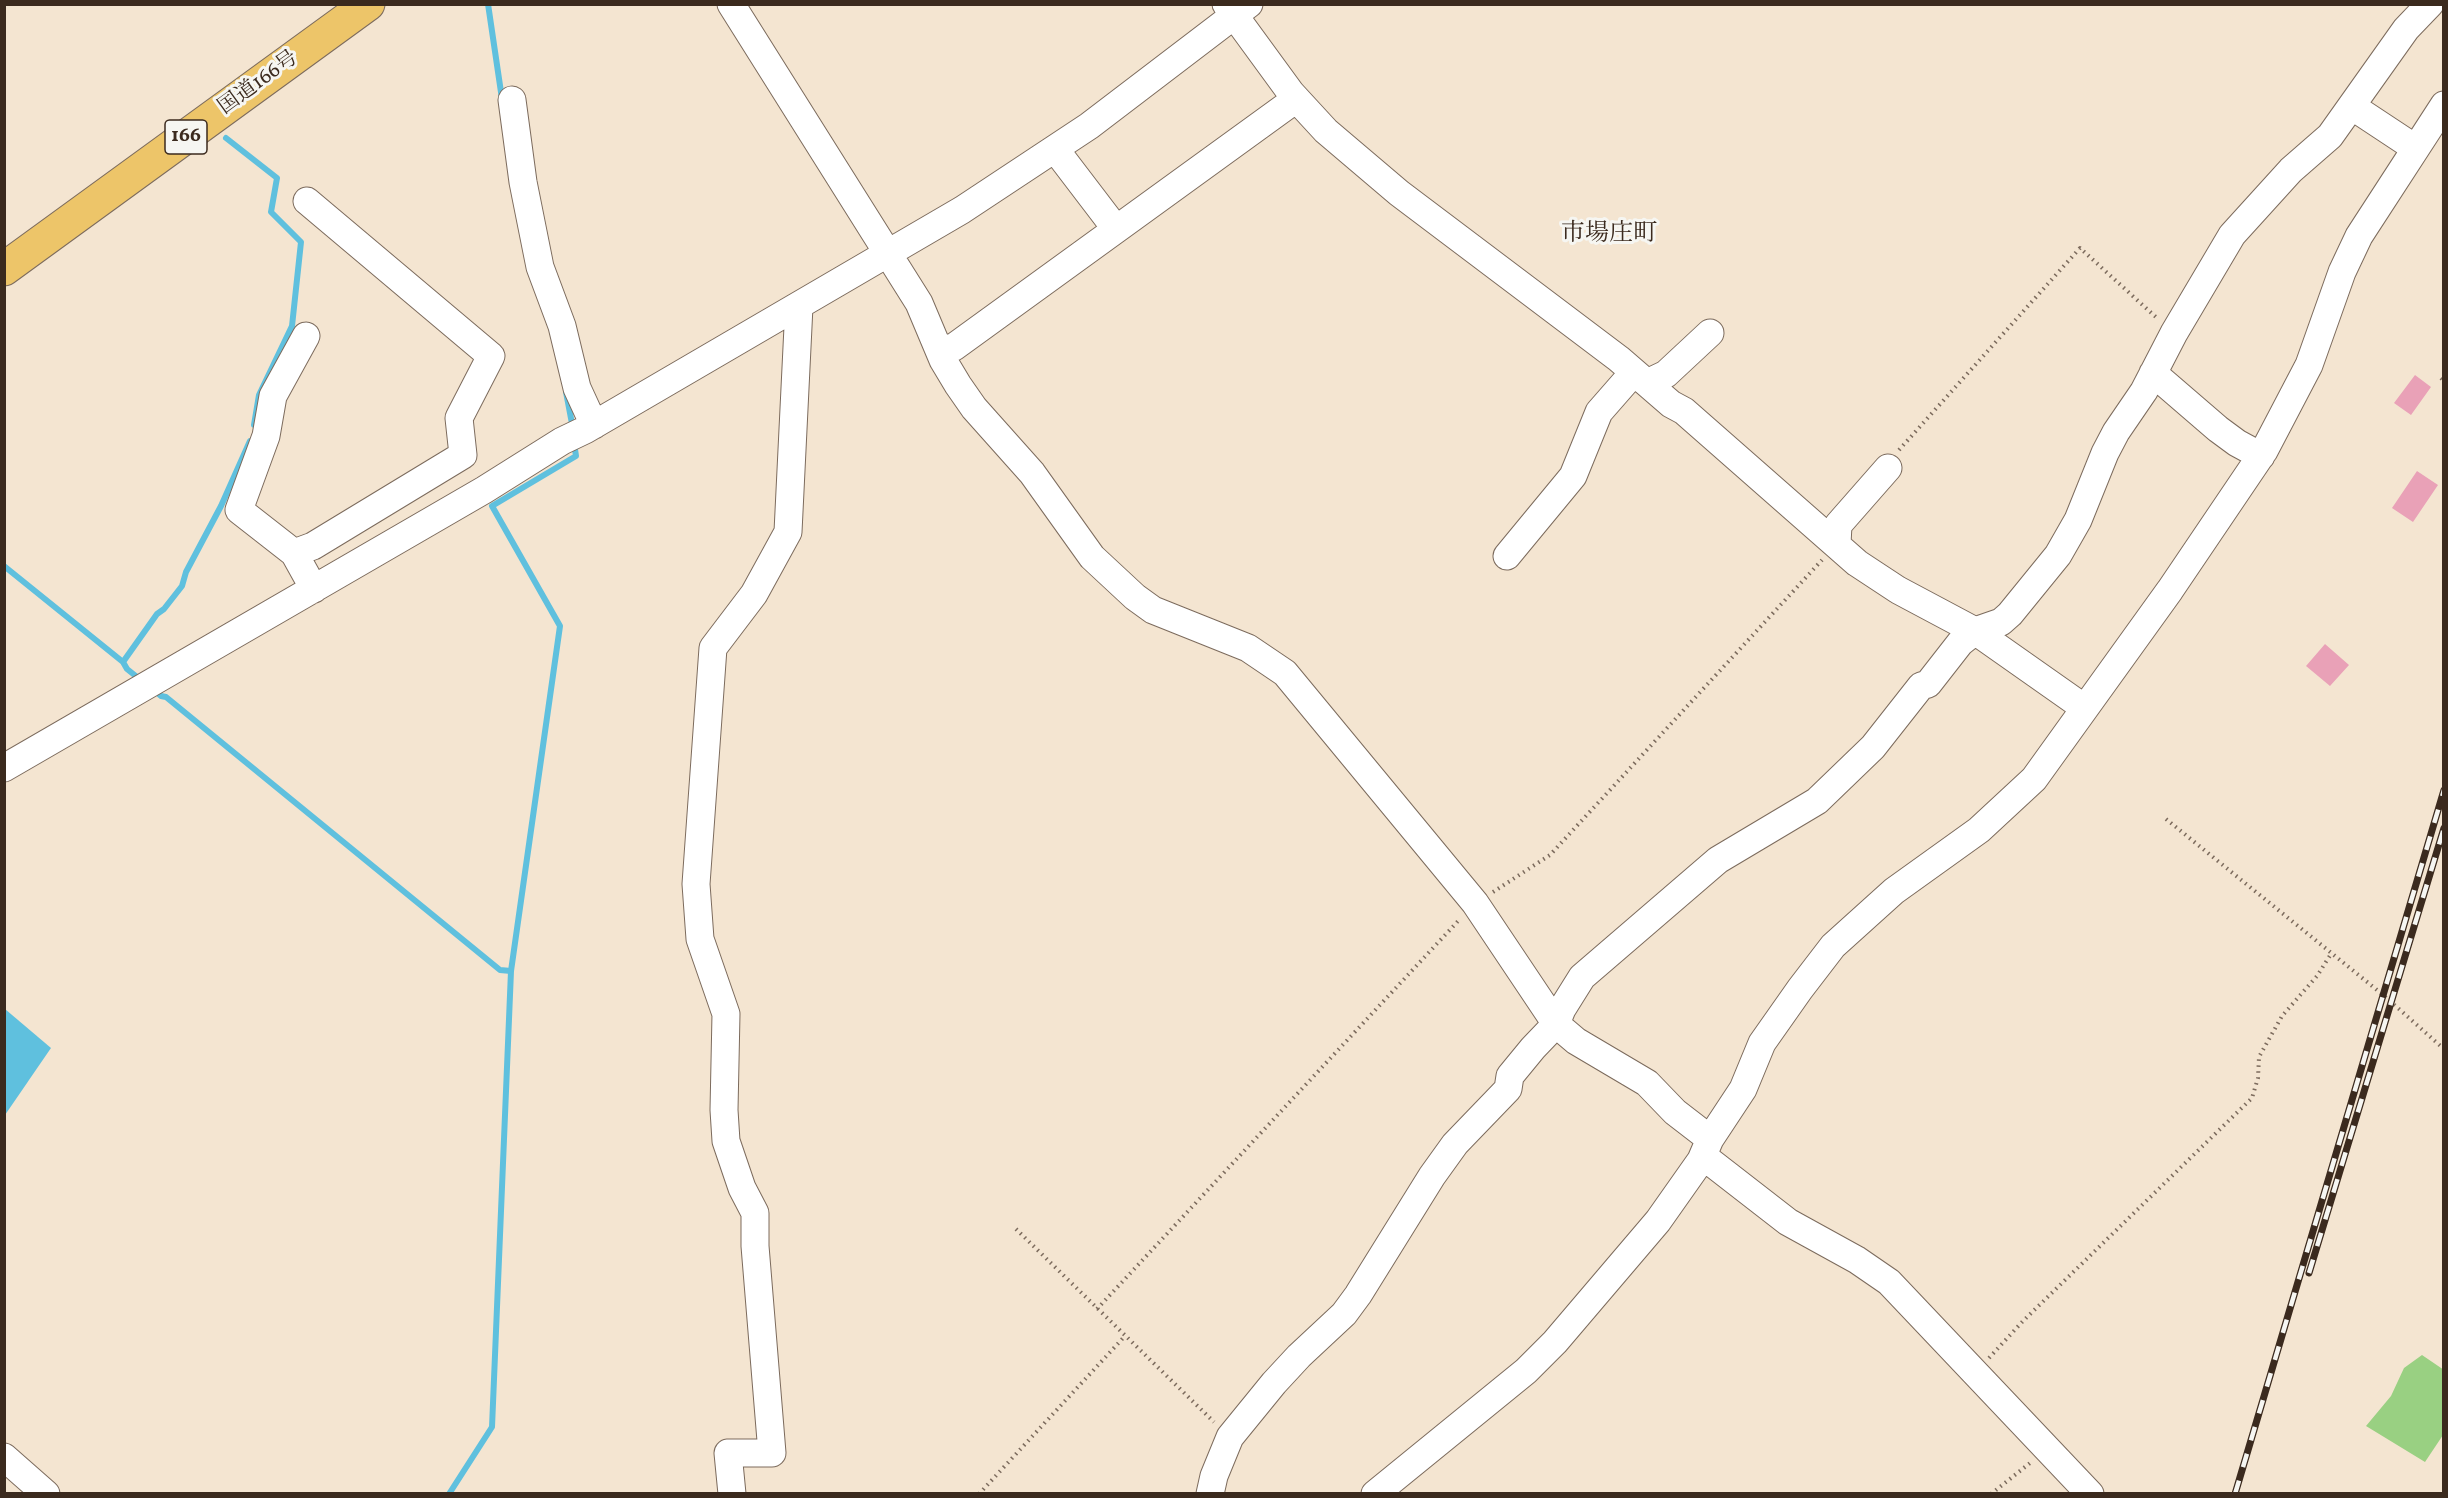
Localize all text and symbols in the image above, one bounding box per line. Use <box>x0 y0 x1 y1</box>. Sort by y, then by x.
street label: 国道166号 <box>214 47 304 121</box>
road number: 166 <box>165 120 207 154</box>
district label: 市場庄町 <box>1561 222 1657 250</box>

